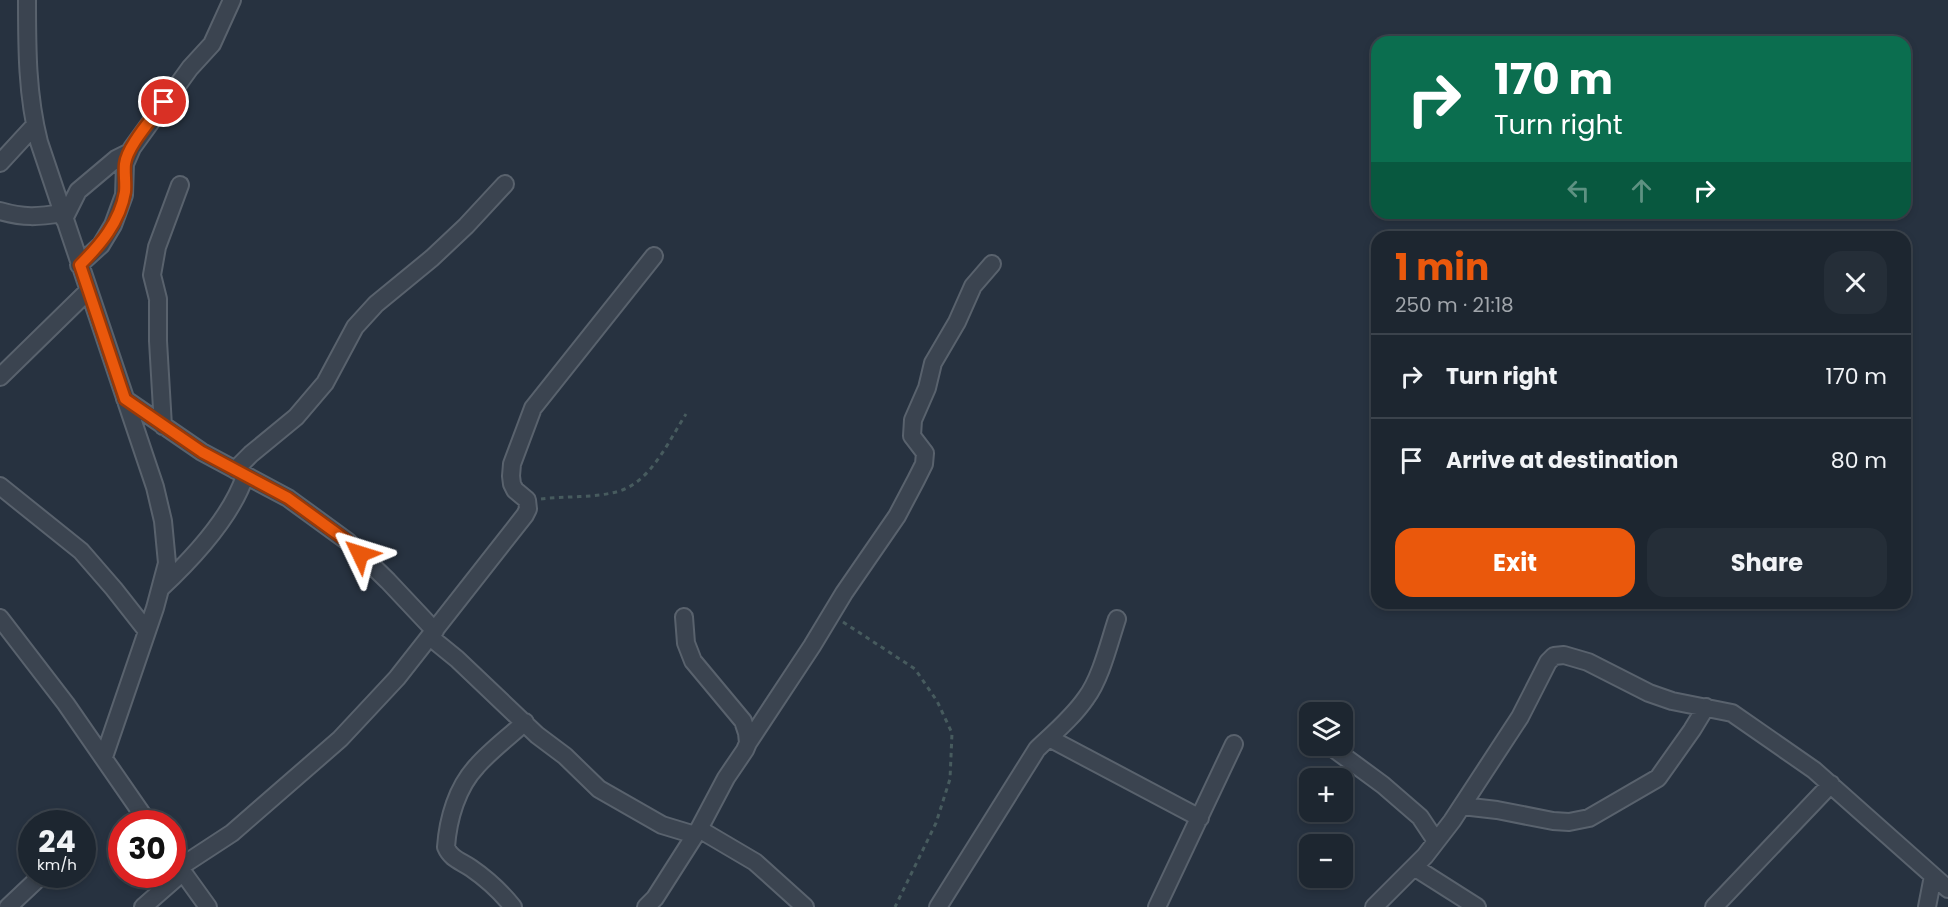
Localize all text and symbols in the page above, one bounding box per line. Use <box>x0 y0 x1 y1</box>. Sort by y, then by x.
text: 170 m <box>1494 50 1613 109</box>
icon: right <box>1395 60 1473 138</box>
pin <box>138 76 189 127</box>
icon: arrive <box>147 85 180 118</box>
text: Turn right <box>1494 106 1623 143</box>
icon: left <box>1562 174 1595 207</box>
icon: ahead <box>1625 174 1658 207</box>
icon: right <box>1688 174 1721 207</box>
text: 1 min <box>1395 242 1489 293</box>
button: close <box>1824 251 1887 314</box>
text: 250 m · 21:18 <box>1395 291 1514 319</box>
icon: right <box>1395 360 1428 393</box>
text: Turn right <box>1446 361 1557 392</box>
text: 170 m <box>1826 361 1887 392</box>
icon: arrive <box>1395 444 1428 477</box>
text: Arrive at destination <box>1446 445 1678 476</box>
text: 80 m <box>1831 445 1887 476</box>
position arrow <box>328 522 392 586</box>
button: Exit <box>1395 528 1635 597</box>
button: Share <box>1647 528 1887 597</box>
map controls <box>1299 702 1353 888</box>
button: layers <box>1299 702 1353 756</box>
button: + <box>1299 768 1353 822</box>
speed limit sign: 30 <box>108 810 186 888</box>
text: 24 <box>38 820 76 863</box>
button: − <box>1299 834 1353 888</box>
text: km/h <box>37 854 77 875</box>

